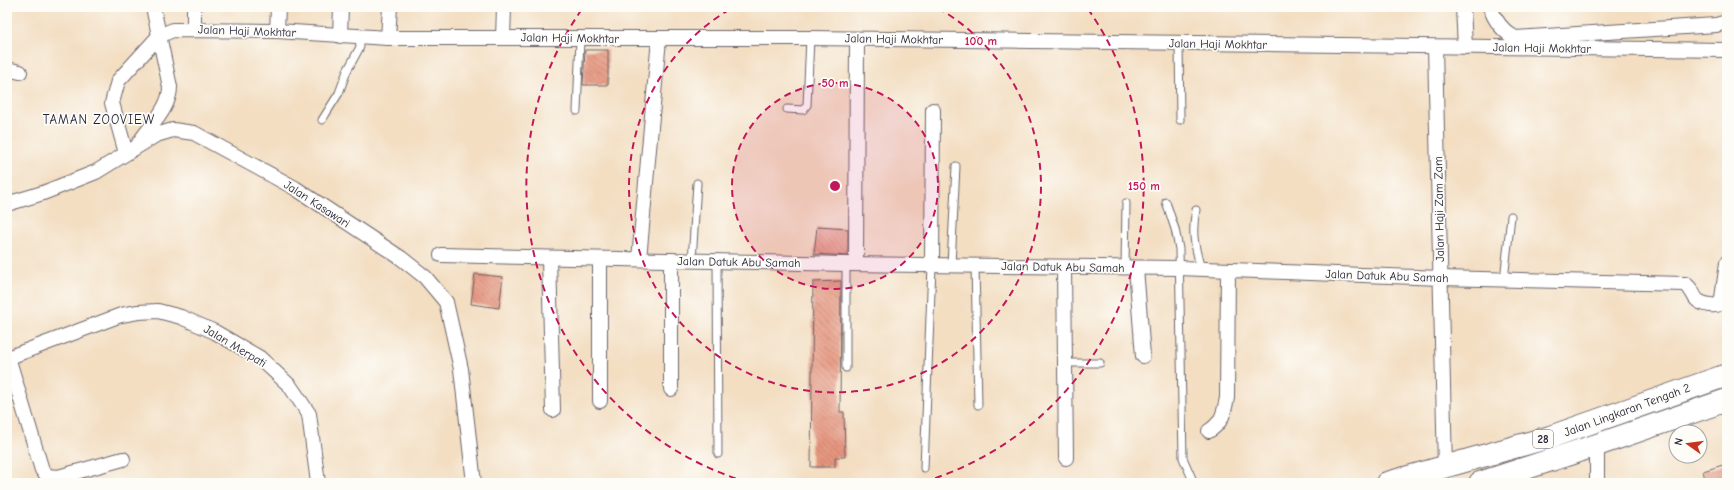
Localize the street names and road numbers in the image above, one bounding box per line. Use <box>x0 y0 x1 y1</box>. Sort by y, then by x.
street label: Jalan Haji Mokhtar <box>198 22 297 40</box>
street label: Jalan Haji Mokhtar <box>521 30 619 46</box>
street label: Jalan Haji Mokhtar <box>845 31 943 47</box>
street label: Jalan Haji Mokhtar <box>1169 36 1267 52</box>
street label: Jalan Haji Mokhtar <box>1493 40 1591 56</box>
street label: Jalan Haji Zam Zam <box>1431 156 1447 262</box>
street label: Jalan Kasawari <box>281 177 353 231</box>
street label: Jalan Datuk Abu Samah <box>677 254 801 270</box>
street label: Jalan Datuk Abu Samah <box>1001 259 1125 275</box>
street label: Jalan Datuk Abu Samah <box>1325 267 1449 285</box>
street label: Jalan Merpati <box>201 322 269 370</box>
street label: Jalan Lingkaran Tengah 2 <box>1562 381 1692 439</box>
road number: 28 <box>1533 430 1553 448</box>

